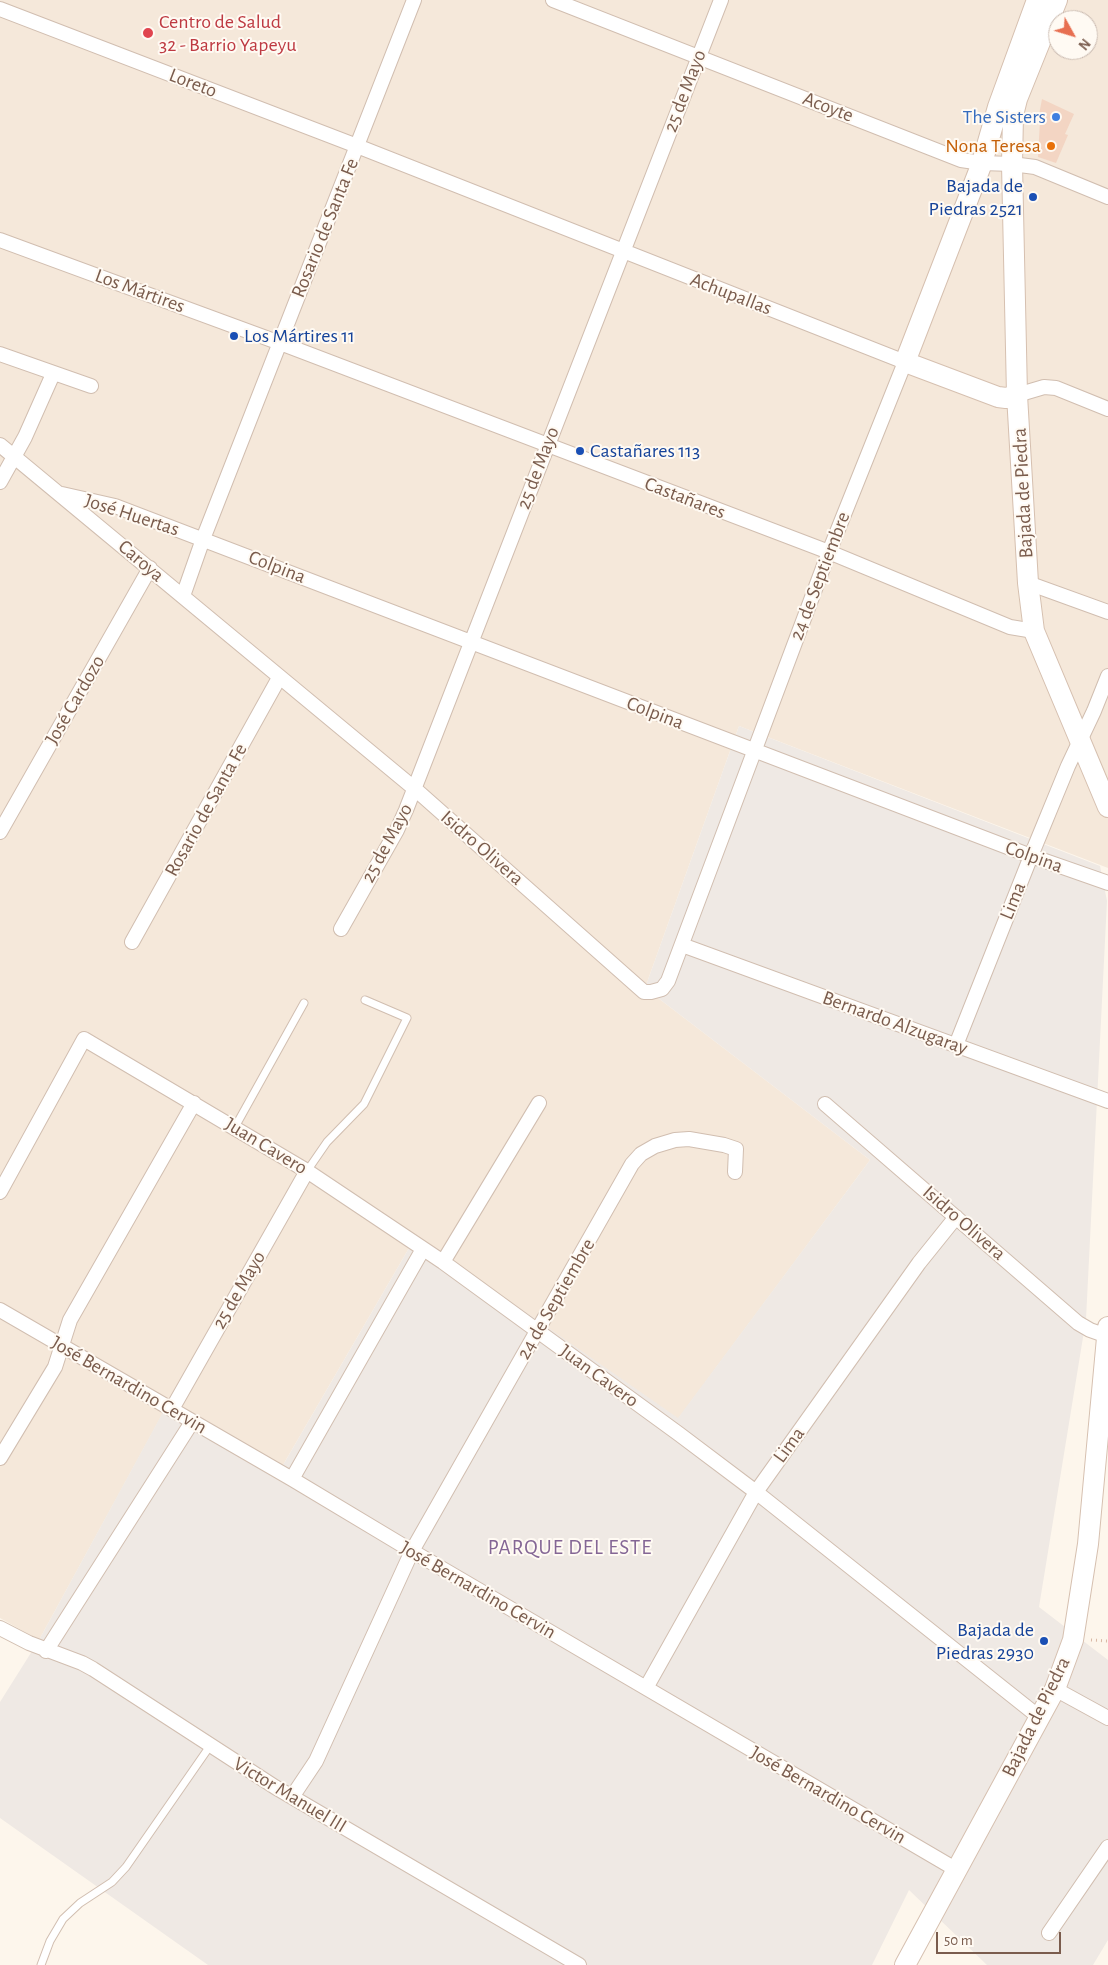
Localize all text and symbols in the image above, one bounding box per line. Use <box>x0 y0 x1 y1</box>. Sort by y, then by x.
place label: Centro de Salud 32 - Barrio Yapeyu <box>159 10 296 57</box>
north arrow <box>1048 10 1098 60</box>
marker: Centro de Salud 32 - Barrio Yapeyu <box>141 26 155 40</box>
text: N <box>1075 36 1092 52</box>
street label: 25 de Mayo <box>658 46 712 136</box>
street label: Loreto <box>166 63 220 103</box>
street label: Acoyte <box>799 86 857 128</box>
place label: The Sisters <box>963 105 1046 129</box>
marker: The Sisters <box>1050 111 1062 123</box>
place label: Nona Teresa <box>945 134 1041 158</box>
marker: Nona Teresa <box>1045 140 1057 152</box>
street label: Rosario de Santa Fe <box>286 155 364 301</box>
place label: Bajada de Piedras 2521 <box>929 174 1023 221</box>
marker: Bajada de Piedras 2521 <box>1027 191 1039 203</box>
street label: Los Mártires <box>92 264 188 318</box>
street label: Achupallas <box>687 267 775 321</box>
place label: Los Mártires 11 <box>244 324 355 348</box>
marker: Los Mártires 11 <box>228 330 240 342</box>
street label: 25 de Mayo <box>511 423 565 513</box>
street label: Bajada de Piedra <box>1008 427 1038 559</box>
place label: Castañares 113 <box>590 439 700 463</box>
marker: Castañares 113 <box>574 445 586 457</box>
street label: Castañares <box>641 472 729 524</box>
street label: José Huertas <box>82 488 182 542</box>
street label: 24 de Septiembre <box>785 508 855 644</box>
street label: Caroya <box>113 535 169 587</box>
street label: Colpina <box>245 545 309 589</box>
street label: José Cardozo <box>40 651 110 749</box>
street label: Colpina <box>623 691 687 735</box>
street label: Rosario de Santa Fe <box>160 739 252 881</box>
street label: 25 de Mayo <box>356 799 418 887</box>
street label: Isidro Olivera <box>435 805 529 891</box>
street label: Colpina <box>1002 836 1066 878</box>
street label: Lima <box>995 879 1031 923</box>
street label: Bernardo Alzugaray <box>819 986 971 1060</box>
street label: Juan Cavero <box>220 1112 312 1180</box>
street label: Isidro Olivera <box>917 1180 1011 1266</box>
street label: 24 de Septiembre <box>512 1234 600 1364</box>
street label: 25 de Mayo <box>207 1247 271 1333</box>
street label: José Bernardino Cervin <box>47 1331 211 1439</box>
street label: Juan Cavero <box>555 1339 643 1413</box>
street label: Lima <box>768 1422 810 1468</box>
district label: PARQUE DEL ESTE <box>486 1535 654 1561</box>
street label: José Bernardino Cervin <box>396 1536 560 1644</box>
place label: Bajada de Piedras 2930 <box>936 1618 1034 1665</box>
marker: Bajada de Piedras 2930 <box>1038 1635 1050 1647</box>
street label: Bajada de Piedra <box>997 1653 1075 1781</box>
street label: José Bernardino Cervin <box>746 1741 910 1849</box>
street label: Victor Manuel III <box>229 1752 351 1838</box>
scale bar <box>938 1922 1063 1954</box>
text: 50 m <box>944 1933 973 1948</box>

